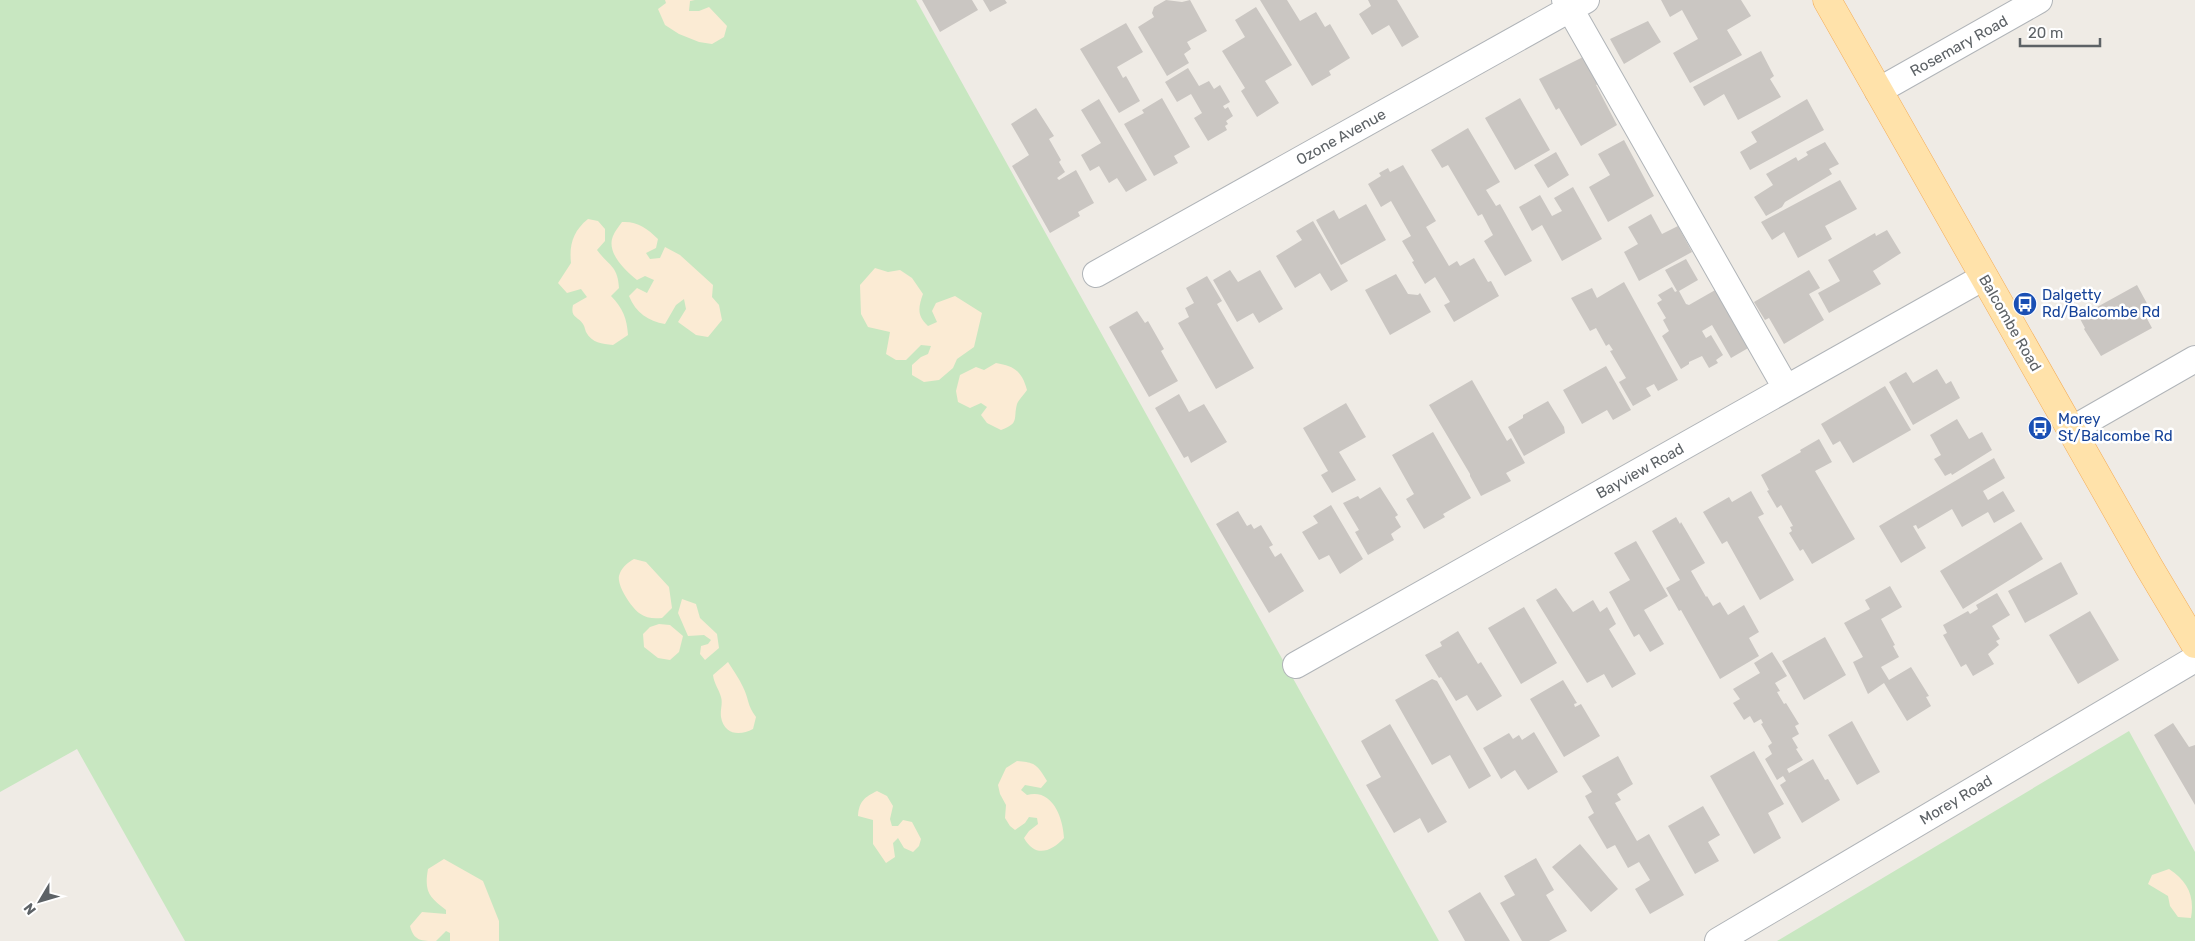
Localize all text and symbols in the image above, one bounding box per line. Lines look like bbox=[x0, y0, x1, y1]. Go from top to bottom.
street label: Rosemary Road bbox=[1907, 12, 2011, 80]
scale bar bbox=[2020, 15, 2100, 47]
text: 20 m bbox=[2028, 24, 2063, 42]
street label: Ozone Avenue bbox=[1293, 105, 1389, 169]
street label: Balcombe Road bbox=[1975, 271, 2045, 375]
place label: Dalgetty Rd/Balcombe Rd bbox=[2042, 286, 2160, 321]
bus stop icon: Dalgetty Rd/Balcombe Rd bbox=[2012, 291, 2038, 317]
place label: Morey St/Balcombe Rd bbox=[2058, 410, 2173, 445]
bus stop icon: Morey St/Balcombe Rd bbox=[2027, 415, 2053, 441]
street label: Bayview Road bbox=[1593, 440, 1687, 502]
street label: Morey Road bbox=[1917, 771, 1995, 829]
north arrow bbox=[15, 876, 65, 926]
text: N bbox=[20, 899, 40, 918]

